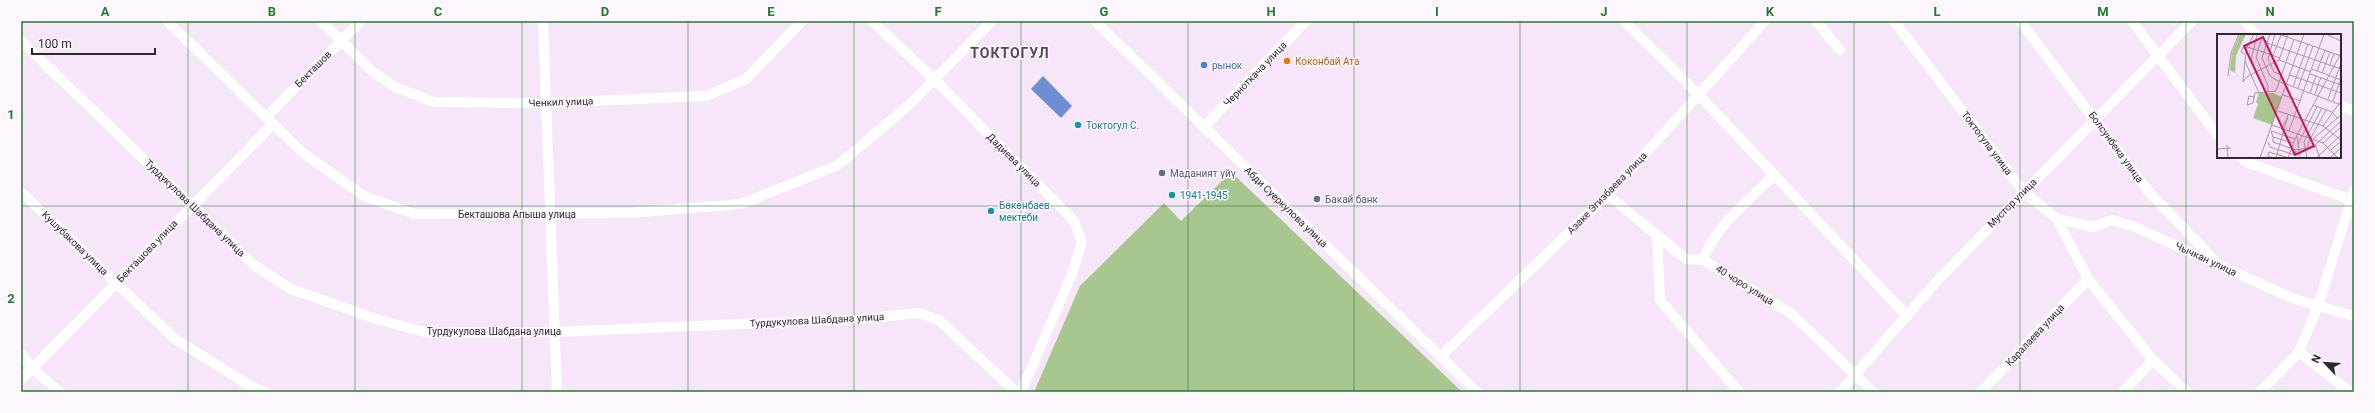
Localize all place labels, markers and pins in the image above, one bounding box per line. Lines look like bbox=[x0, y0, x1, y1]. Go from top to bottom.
marker: Коконбай Ата bbox=[1282, 56, 1292, 66]
place label: Коконбай Ата bbox=[1295, 56, 1359, 67]
marker: рынок bbox=[1199, 60, 1209, 70]
place label: рынок bbox=[1212, 60, 1243, 71]
marker: Токтогул С. bbox=[1073, 120, 1083, 130]
place label: Токтогул С. bbox=[1086, 120, 1139, 131]
marker: Маданият үйү bbox=[1157, 168, 1167, 178]
place label: Маданият үйү bbox=[1170, 168, 1236, 179]
marker: 1941-1945 bbox=[1167, 190, 1177, 200]
place label: 1941-1945 bbox=[1180, 190, 1228, 201]
marker: Бакай банк bbox=[1312, 194, 1322, 204]
place label: Бакай банк bbox=[1325, 194, 1379, 205]
place label: Бөкөнбаев мектеби bbox=[999, 200, 1050, 223]
marker: Бөкөнбаев мектеби bbox=[986, 206, 996, 216]

